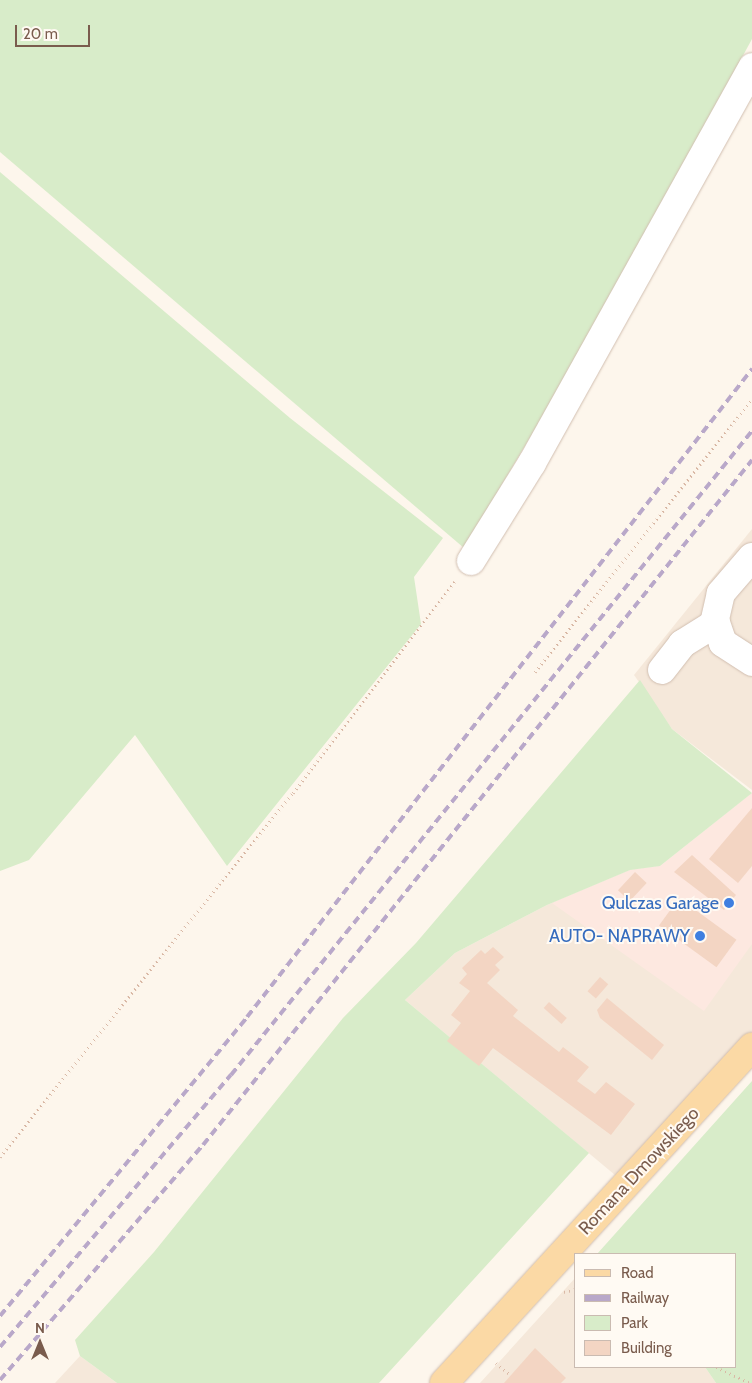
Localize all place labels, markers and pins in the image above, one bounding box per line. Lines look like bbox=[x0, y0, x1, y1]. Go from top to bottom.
place label: Qulczas Garage bbox=[602, 892, 719, 914]
marker: Qulczas Garage bbox=[723, 897, 735, 909]
place label: AUTO- NAPRAWY bbox=[549, 925, 690, 947]
marker: AUTO- NAPRAWY bbox=[694, 930, 706, 942]

